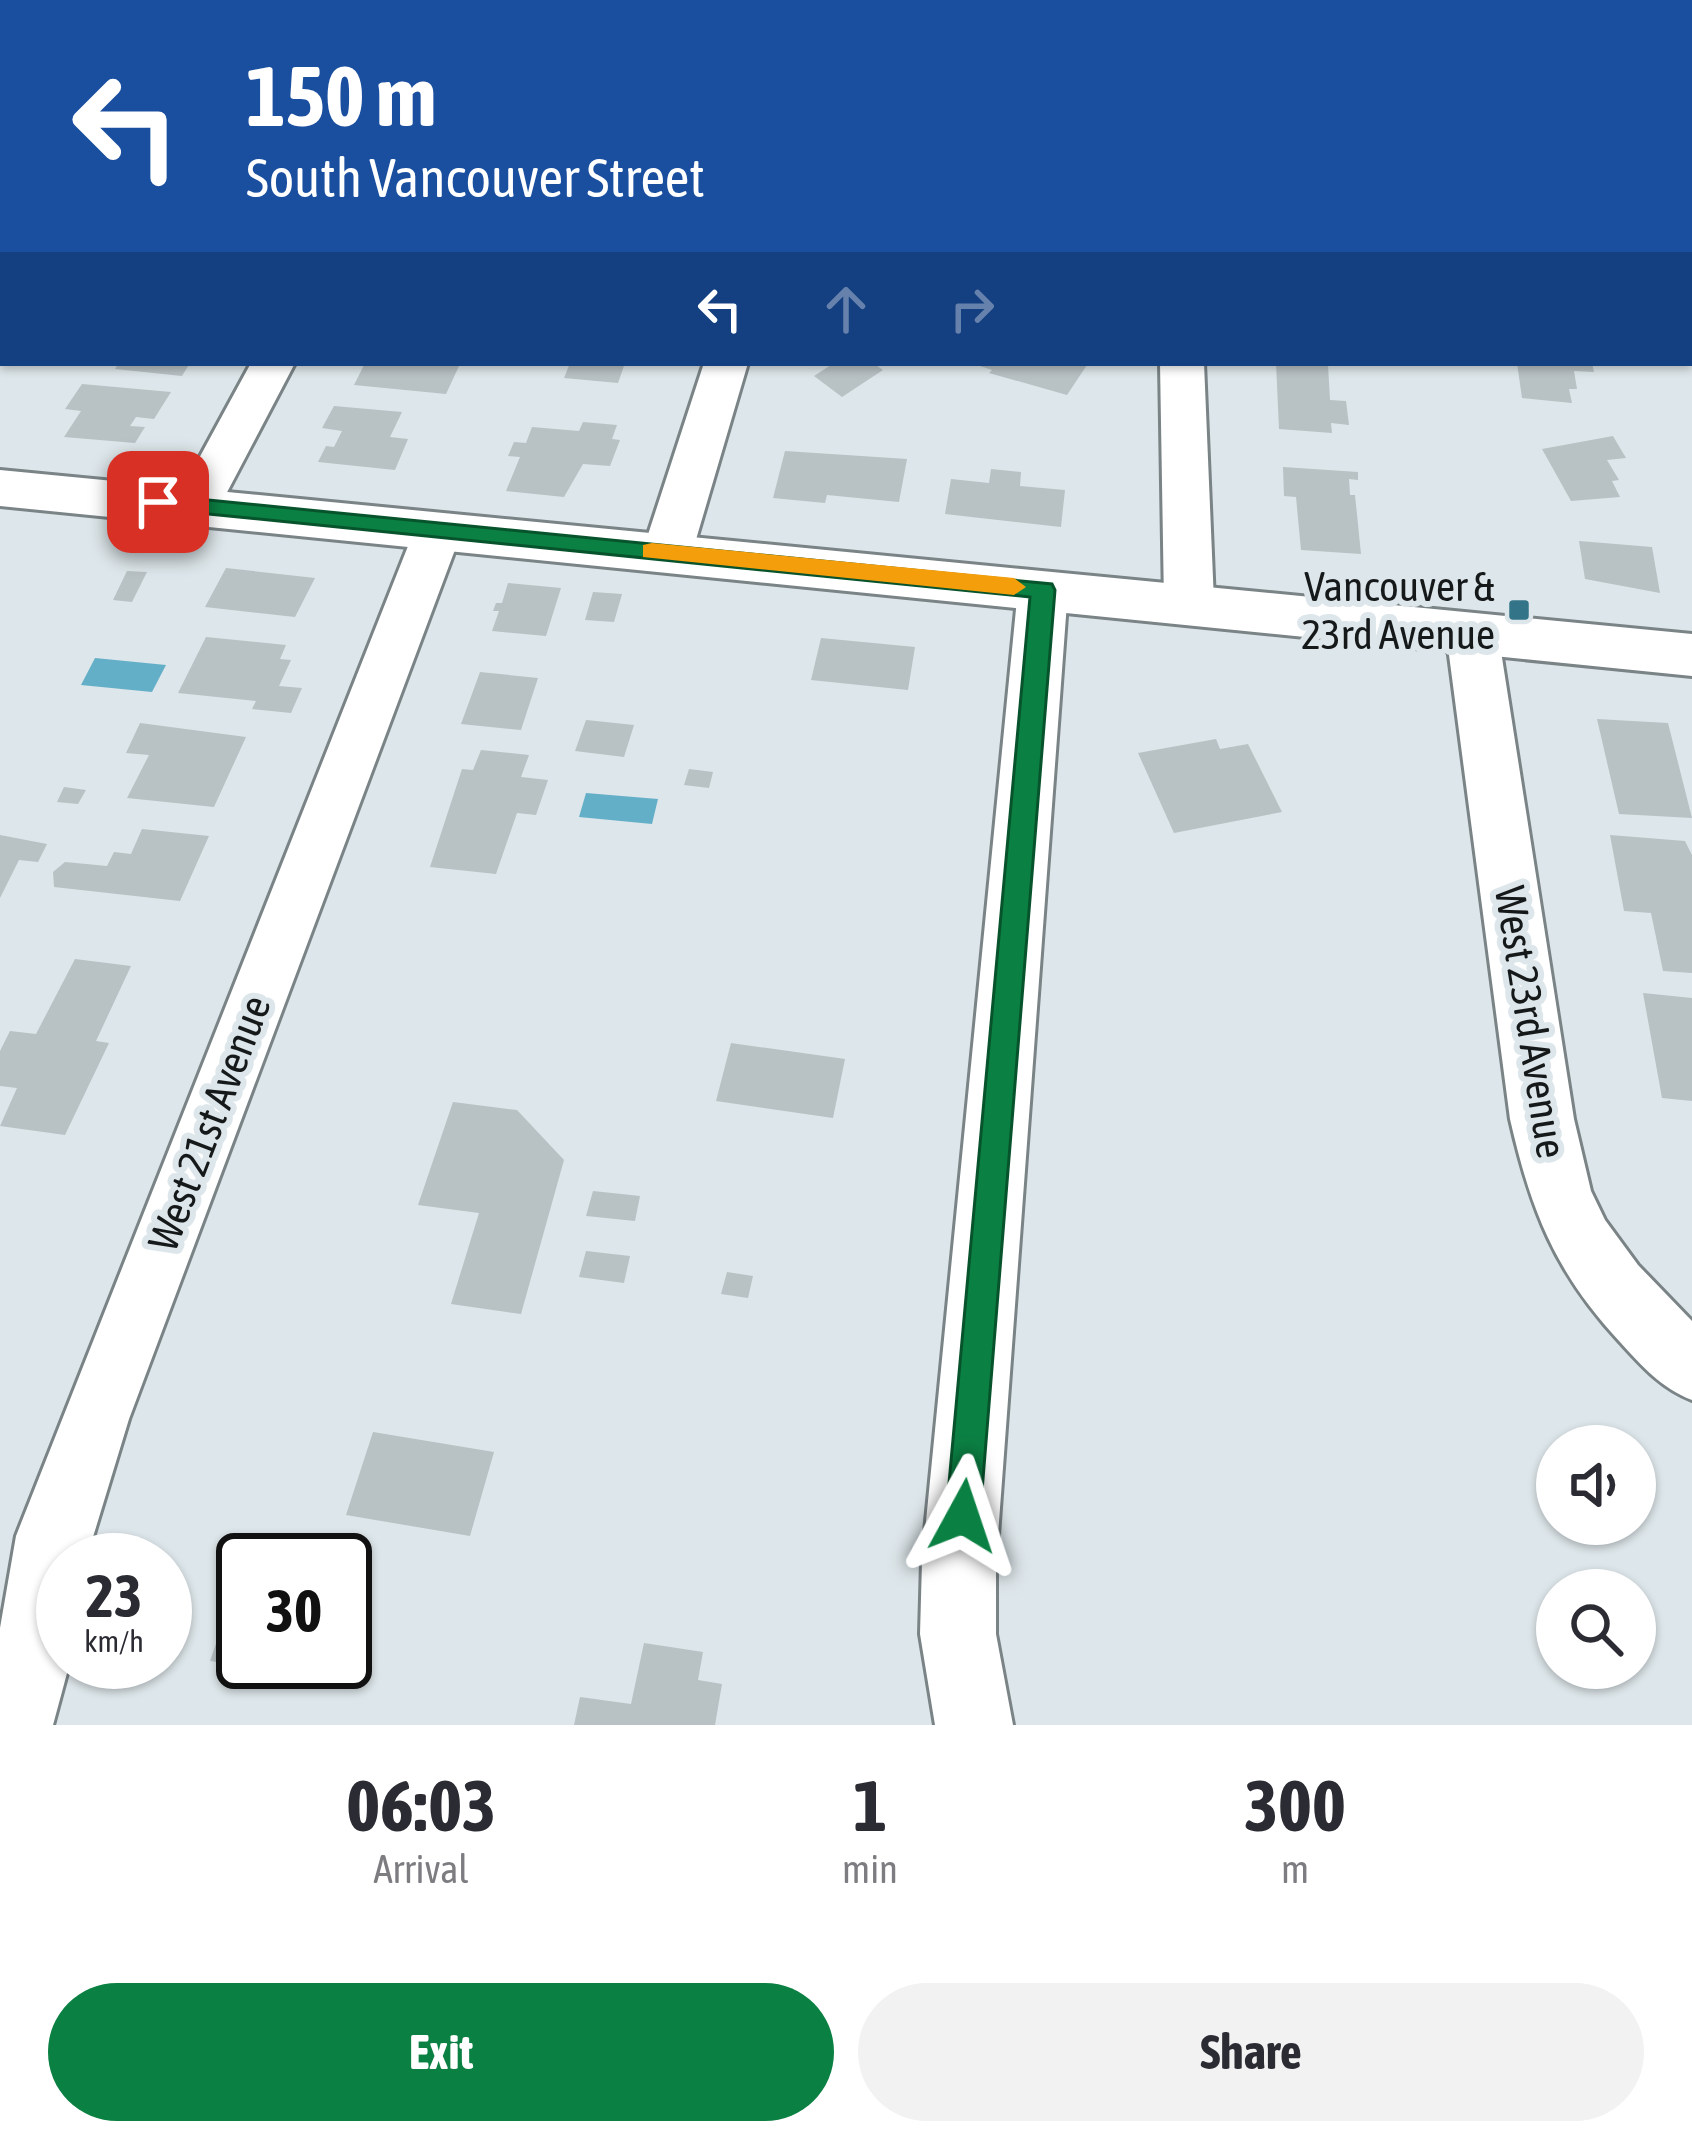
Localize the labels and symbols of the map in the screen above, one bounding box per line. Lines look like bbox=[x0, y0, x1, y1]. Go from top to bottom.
pin bbox=[107, 451, 209, 553]
place label: Vancouver & 23rd Avenue bbox=[1301, 562, 1495, 658]
marker: Vancouver & 23rd Avenue bbox=[1506, 597, 1532, 623]
street label: West 23rd Avenue bbox=[1486, 883, 1576, 1161]
street label: West 21st Avenue bbox=[138, 989, 280, 1257]
position arrow bbox=[900, 1453, 1026, 1579]
speed limit sign: 30 bbox=[216, 1533, 372, 1689]

